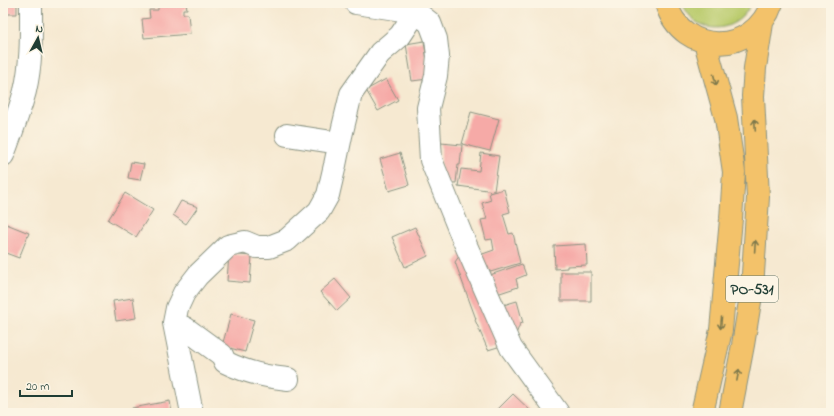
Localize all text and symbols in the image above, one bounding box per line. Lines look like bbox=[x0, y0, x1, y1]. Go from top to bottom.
north arrow bbox=[18, 18, 58, 58]
text: N bbox=[34, 21, 44, 38]
one-way arrow bbox=[712, 73, 720, 86]
one-way arrow bbox=[751, 119, 758, 132]
one-way arrow bbox=[751, 240, 758, 253]
road number: PO-531 bbox=[726, 276, 778, 302]
one-way arrow bbox=[718, 316, 725, 329]
one-way arrow bbox=[734, 369, 742, 382]
scale bar bbox=[20, 372, 72, 398]
text: 20 m bbox=[26, 378, 49, 396]

